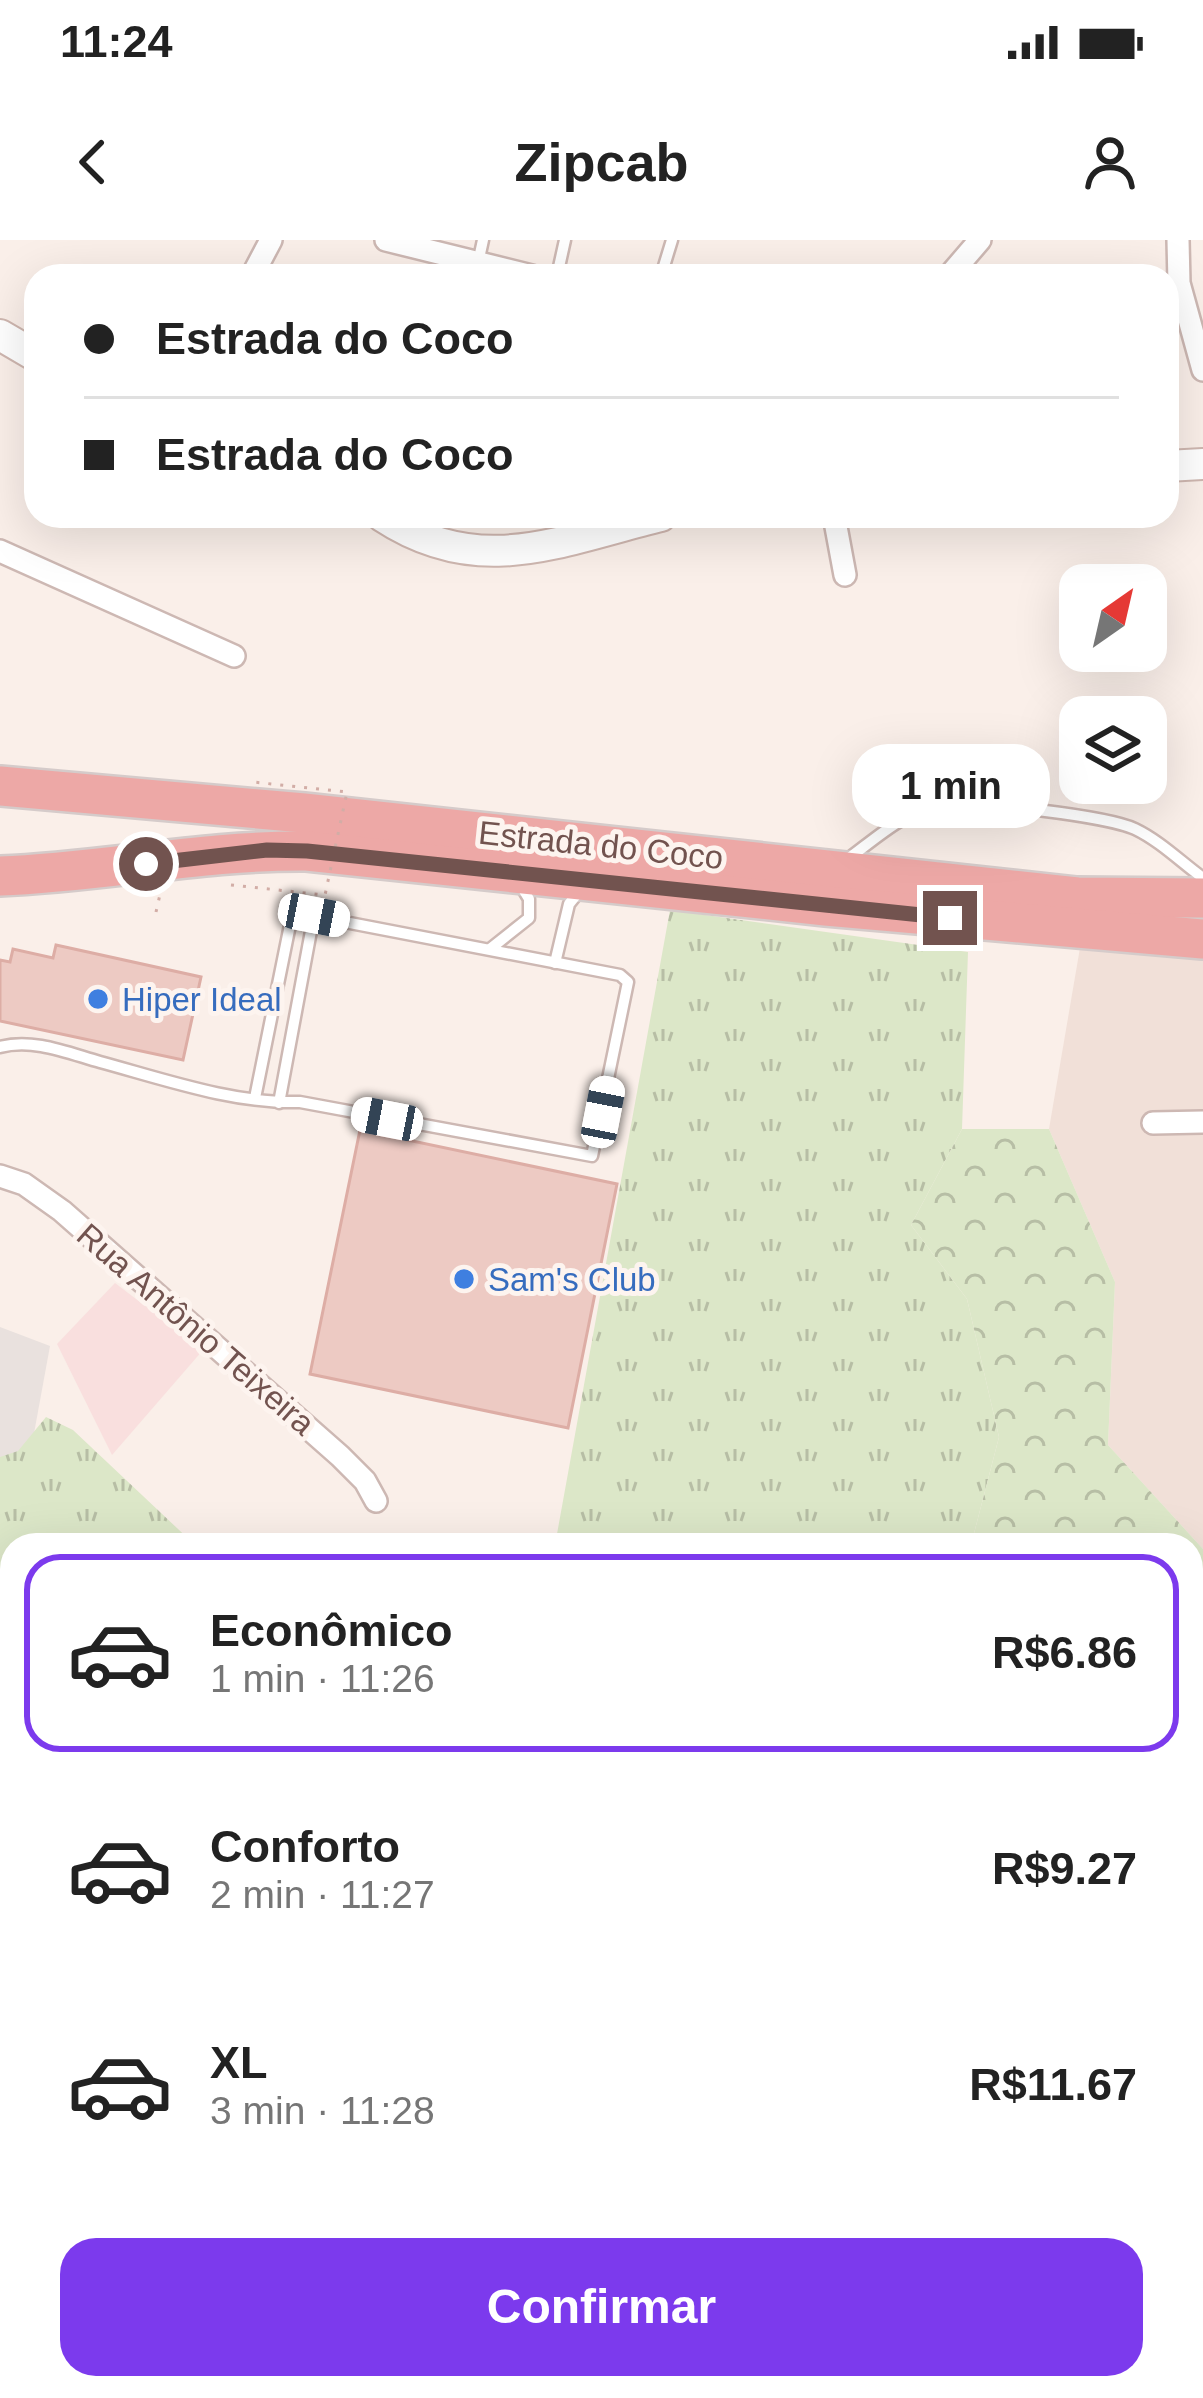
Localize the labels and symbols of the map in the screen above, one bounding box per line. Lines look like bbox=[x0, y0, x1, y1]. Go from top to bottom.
north arrow bbox=[1059, 564, 1167, 672]
callout: 1 min bbox=[851, 744, 1049, 828]
street label: Estrada do Coco bbox=[477, 814, 725, 876]
route start bbox=[119, 837, 173, 891]
car bbox=[275, 890, 353, 940]
route end bbox=[923, 891, 977, 945]
place label: Hiper Ideal bbox=[122, 981, 282, 1018]
marker: Hiper Ideal bbox=[85, 986, 111, 1012]
car bbox=[578, 1073, 628, 1151]
car bbox=[348, 1094, 426, 1144]
street label: Rua Antônio Teixeira bbox=[70, 1216, 323, 1442]
place label: Sam's Club bbox=[488, 1261, 656, 1298]
marker: Sam's Club bbox=[451, 1266, 477, 1292]

